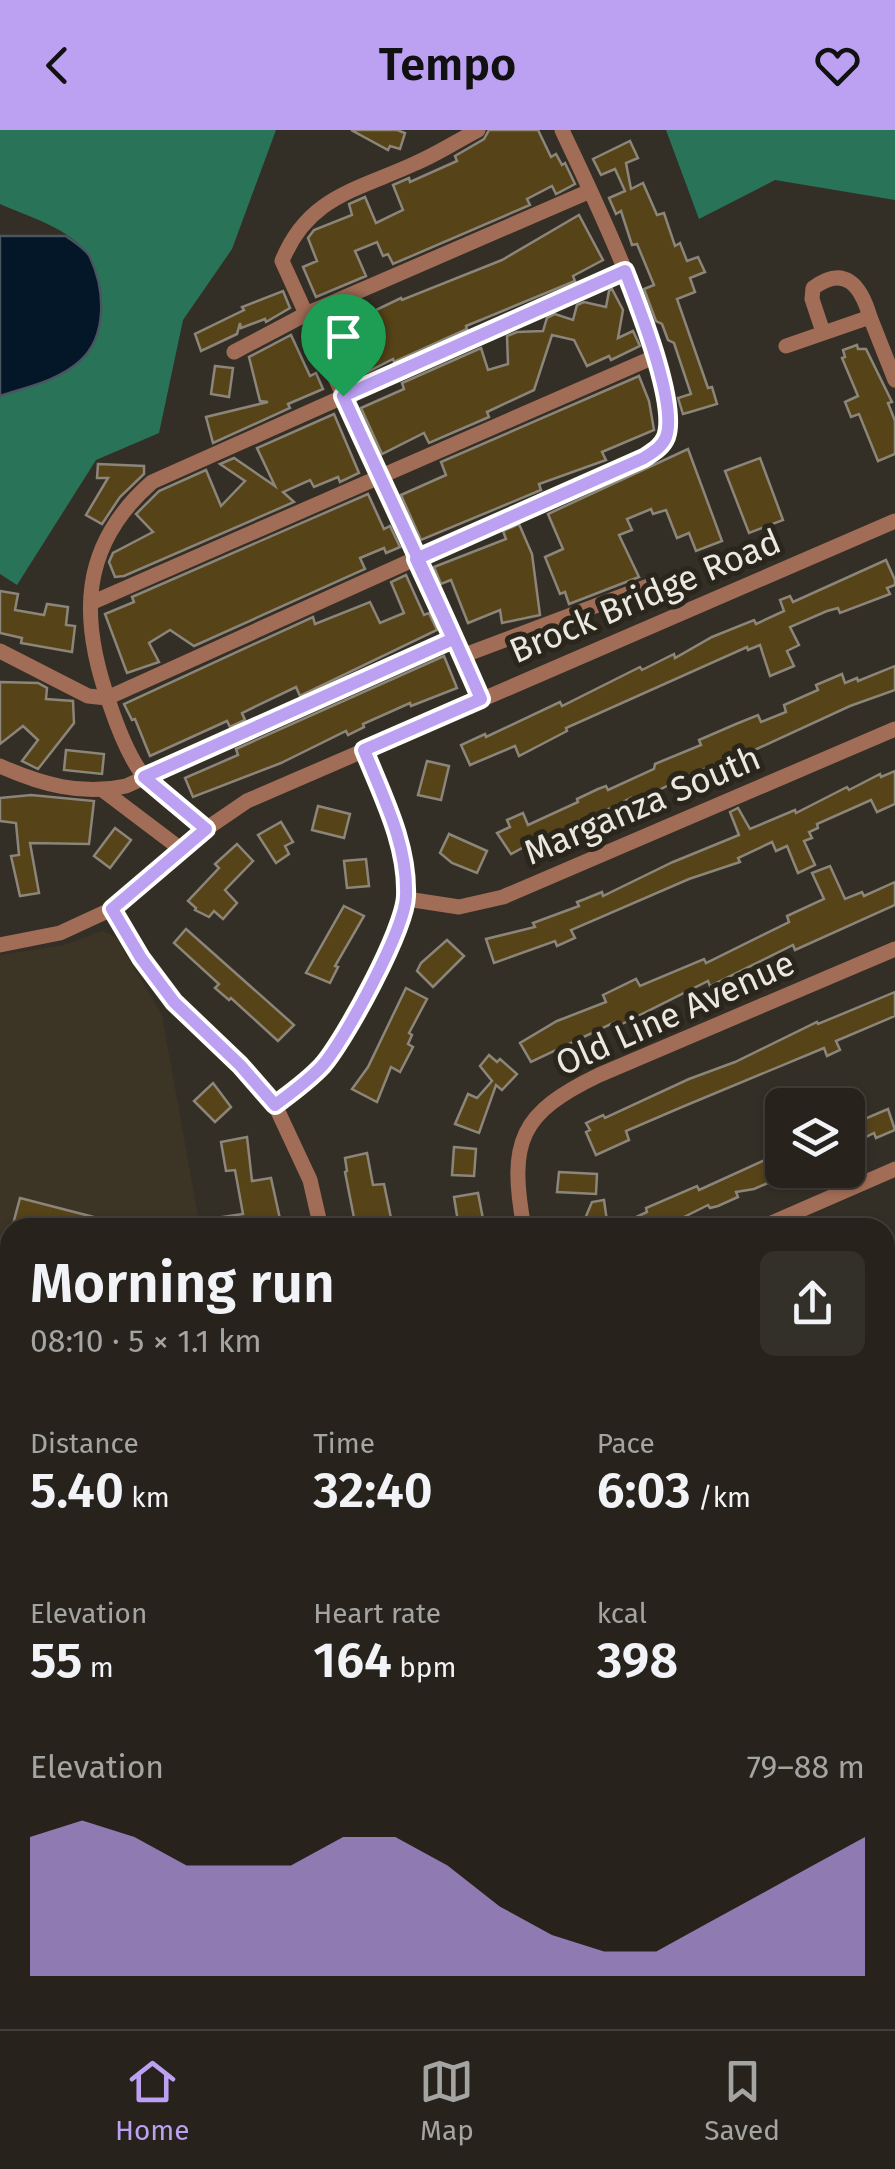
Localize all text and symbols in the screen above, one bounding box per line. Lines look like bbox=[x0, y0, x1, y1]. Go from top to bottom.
icon: back bbox=[30, 38, 85, 93]
text: Tempo bbox=[379, 38, 516, 92]
icon: heart bbox=[810, 38, 865, 93]
pin bbox=[301, 294, 386, 397]
icon: arrive bbox=[316, 309, 371, 364]
street label: Brock Bridge Road bbox=[503, 520, 787, 672]
street label: Marganza South bbox=[518, 736, 766, 874]
street label: Old Line Avenue bbox=[549, 942, 801, 1084]
map controls bbox=[765, 1088, 865, 1188]
button: layers bbox=[765, 1088, 865, 1188]
text: Morning run bbox=[30, 1251, 335, 1317]
button: share bbox=[760, 1251, 865, 1356]
text: 08:10 · 5 × 1.1 km bbox=[30, 1322, 262, 1360]
text: Distance bbox=[30, 1427, 139, 1460]
text: Time bbox=[313, 1427, 375, 1460]
text: Pace bbox=[597, 1427, 655, 1460]
text: 5.40 bbox=[30, 1460, 124, 1520]
text: 32:40 bbox=[313, 1460, 433, 1520]
text: 6:03 bbox=[597, 1460, 691, 1520]
text: km bbox=[124, 1481, 170, 1514]
text: /km bbox=[691, 1481, 751, 1514]
text: Elevation bbox=[30, 1597, 147, 1630]
text: Heart rate bbox=[313, 1597, 441, 1630]
text: kcal bbox=[597, 1597, 647, 1630]
text: 55 bbox=[30, 1630, 82, 1690]
text: 164 bbox=[313, 1630, 392, 1690]
text: 398 bbox=[597, 1630, 678, 1690]
text: m bbox=[82, 1651, 114, 1684]
text: bpm bbox=[392, 1651, 456, 1684]
text: Elevation bbox=[30, 1748, 164, 1786]
text: 79–88 m bbox=[747, 1748, 865, 1786]
tab: Home bbox=[115, 2054, 190, 2147]
tab: Map bbox=[419, 2054, 474, 2147]
tab: Saved bbox=[704, 2054, 780, 2147]

